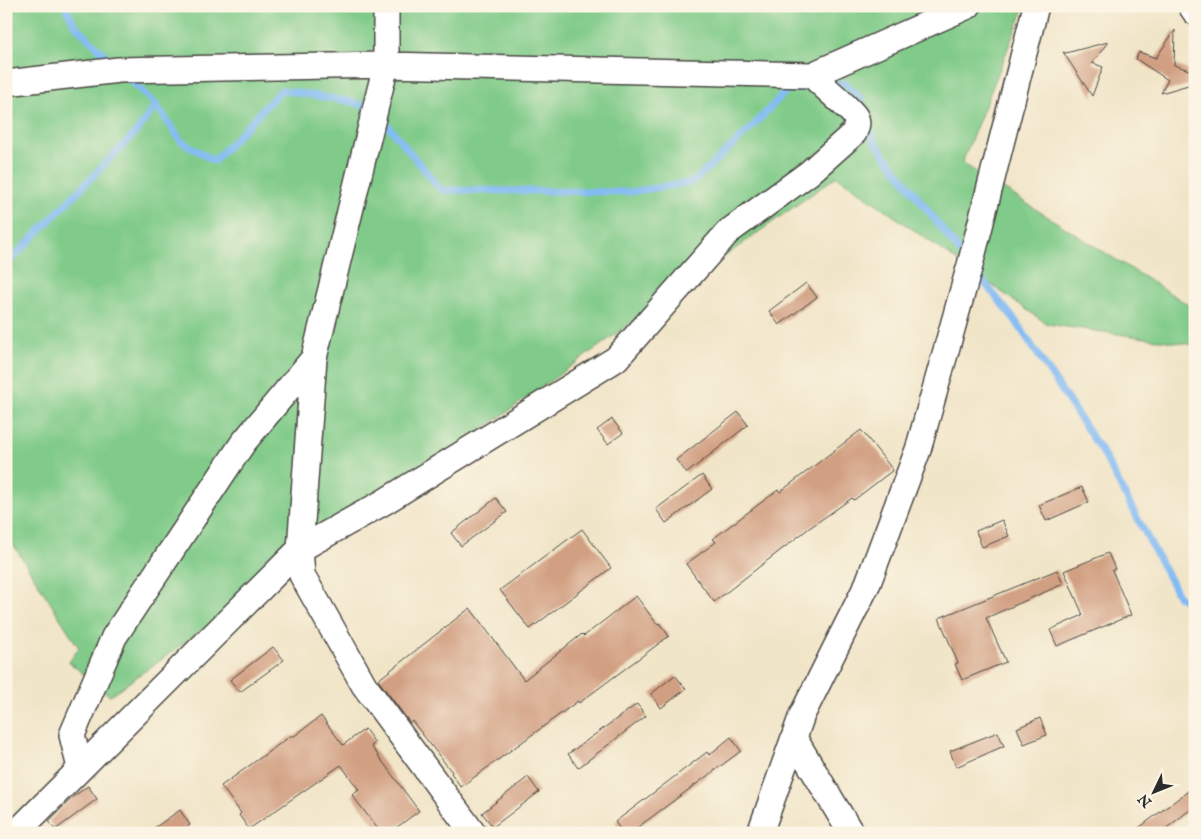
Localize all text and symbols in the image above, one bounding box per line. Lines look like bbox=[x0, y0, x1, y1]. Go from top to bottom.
north arrow bbox=[1128, 766, 1178, 816]
text: N bbox=[1135, 790, 1157, 811]

